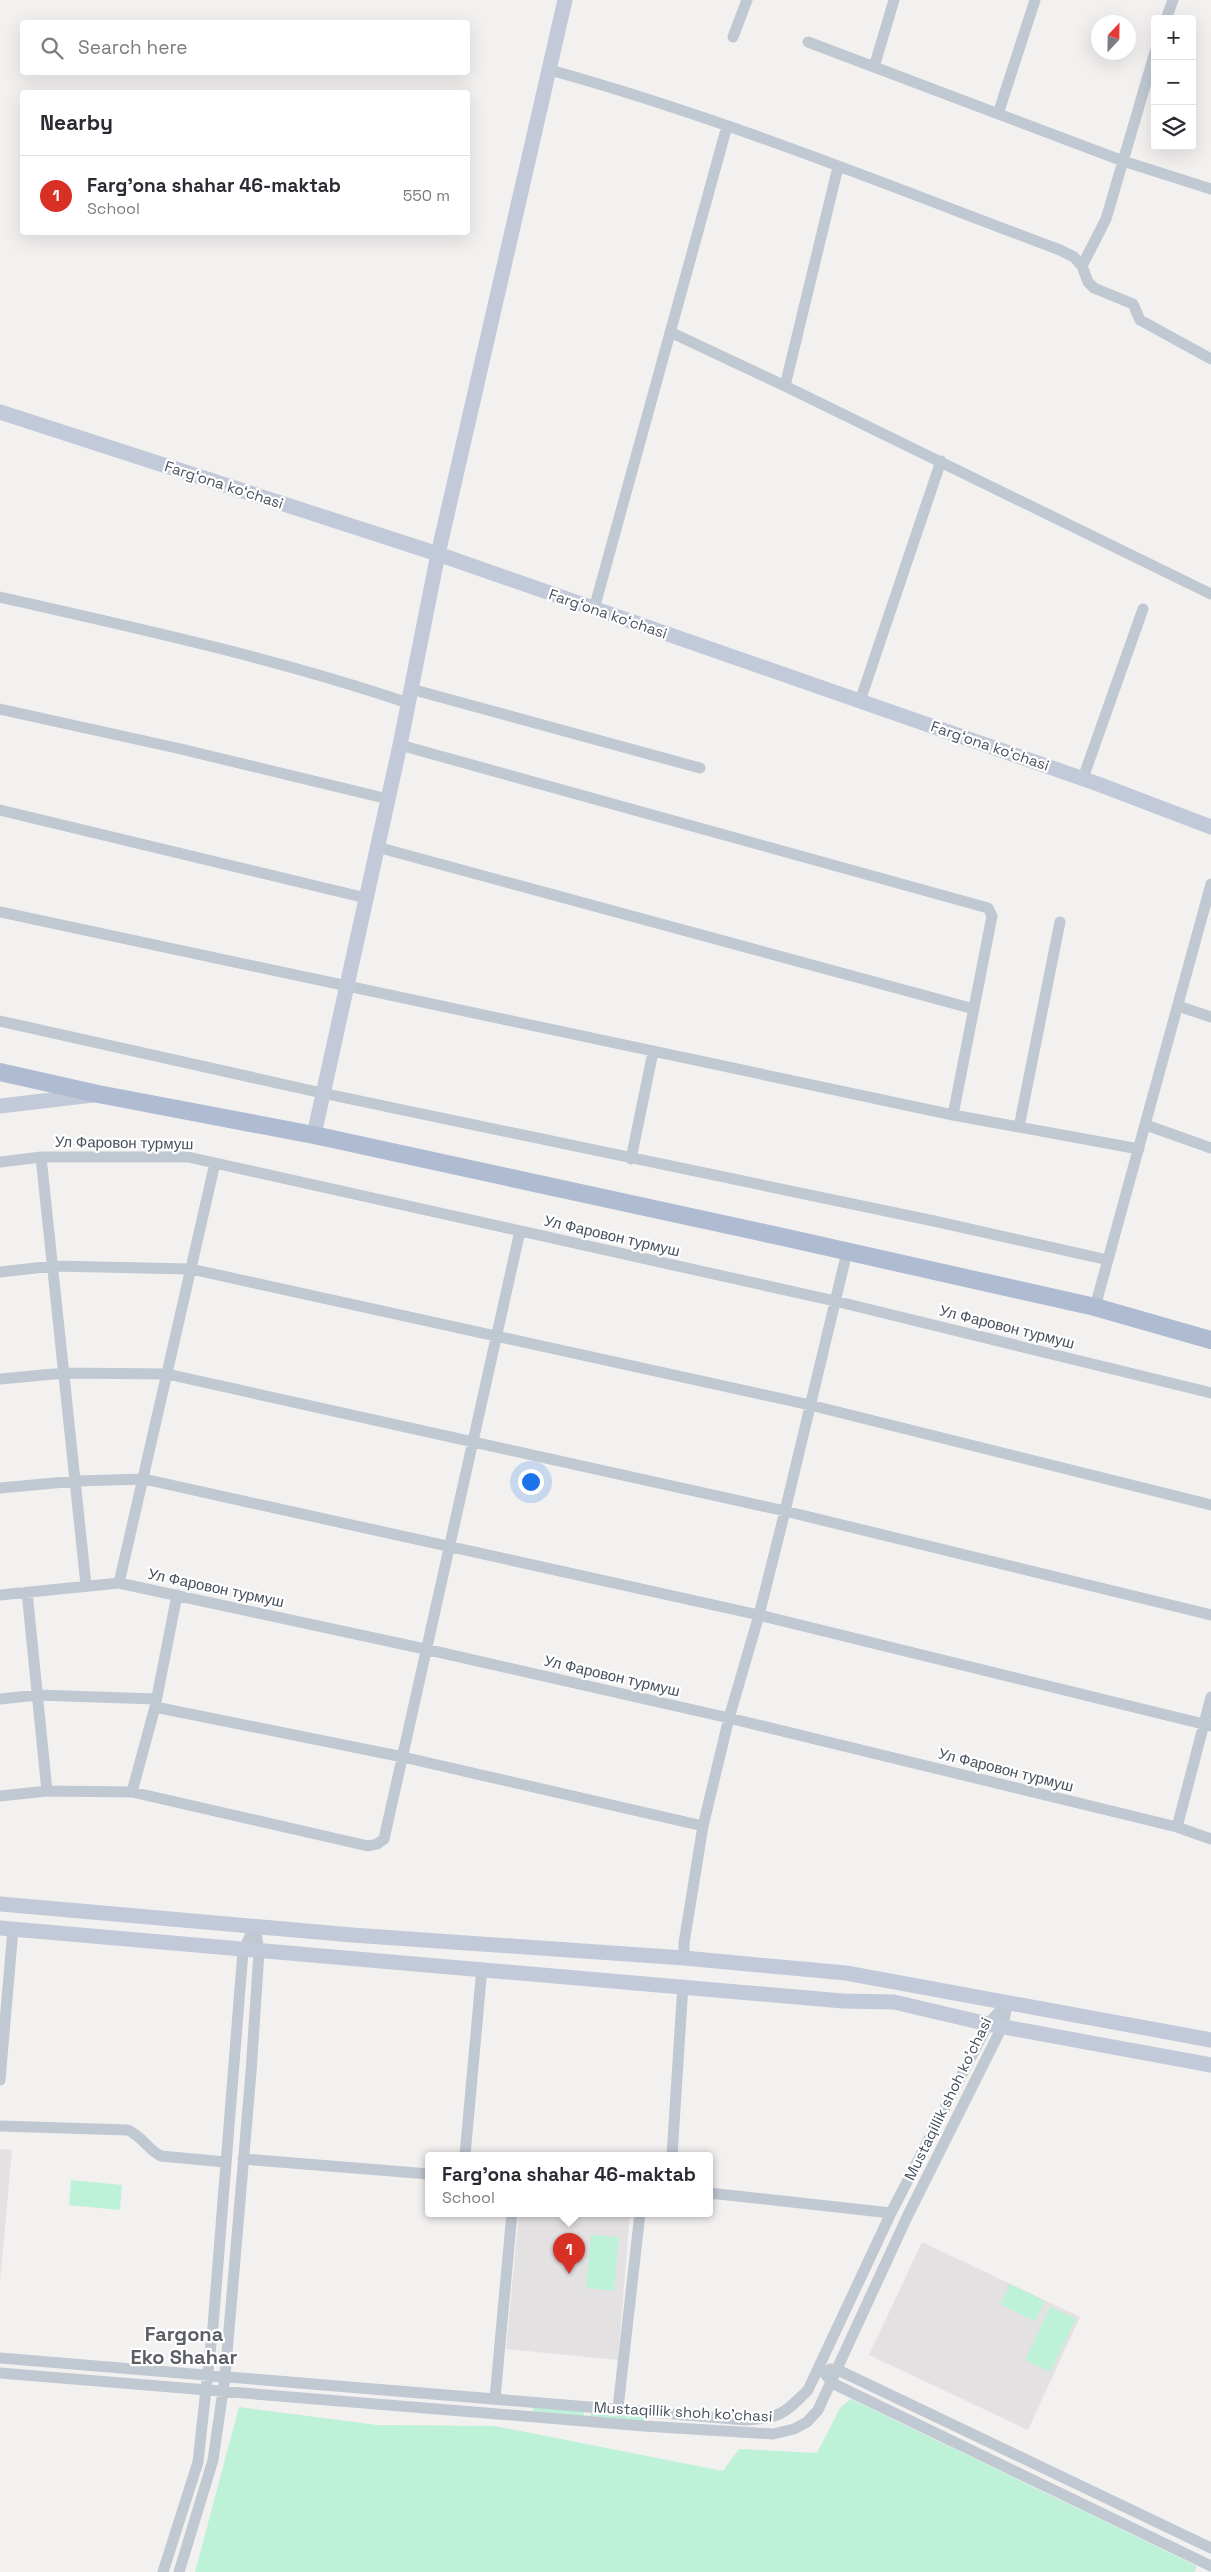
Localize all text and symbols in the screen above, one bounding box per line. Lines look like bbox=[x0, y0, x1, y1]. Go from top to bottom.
north arrow bbox=[1091, 15, 1136, 60]
map controls bbox=[1151, 15, 1196, 150]
button: + bbox=[1151, 15, 1196, 60]
search box bbox=[20, 20, 470, 75]
icon: search bbox=[38, 34, 66, 62]
text: Search here bbox=[78, 35, 188, 60]
button: − bbox=[1151, 60, 1196, 105]
button: layers bbox=[1151, 105, 1196, 150]
text: Nearby bbox=[40, 109, 113, 136]
text: Farg'ona shahar 46-maktab bbox=[87, 173, 341, 198]
text: 1 bbox=[52, 185, 60, 206]
text: 550 m bbox=[403, 185, 450, 206]
text: School bbox=[87, 198, 140, 219]
street label: Fargʻona koʻchasi bbox=[162, 456, 286, 513]
street label: Fargʻona koʻchasi bbox=[546, 584, 670, 643]
street label: Fargʻona koʻchasi bbox=[928, 716, 1052, 775]
street label: Ул Фаровон турмуш bbox=[55, 1132, 193, 1153]
street label: Ул Фаровон турмуш bbox=[542, 1211, 682, 1260]
street label: Ул Фаровон турмуш bbox=[938, 1301, 1077, 1352]
your location bbox=[518, 1469, 544, 1495]
street label: Ул Фаровон турмуш bbox=[146, 1564, 286, 1611]
street label: Ул Фаровон турмуш bbox=[542, 1651, 682, 1700]
street label: Ул Фаровон турмуш bbox=[937, 1744, 1076, 1795]
street label: Mustaqillik shoh ko'chasi bbox=[900, 2014, 995, 2183]
popup bbox=[425, 2152, 713, 2217]
text: Farg'ona shahar 46-maktab bbox=[442, 2162, 696, 2187]
text: School bbox=[442, 2187, 495, 2208]
pin: 1 bbox=[553, 2233, 585, 2274]
district label: Fargona Eko Shahar bbox=[131, 2321, 238, 2370]
street label: Mustaqillik shoh ko'chasi bbox=[593, 2397, 773, 2426]

